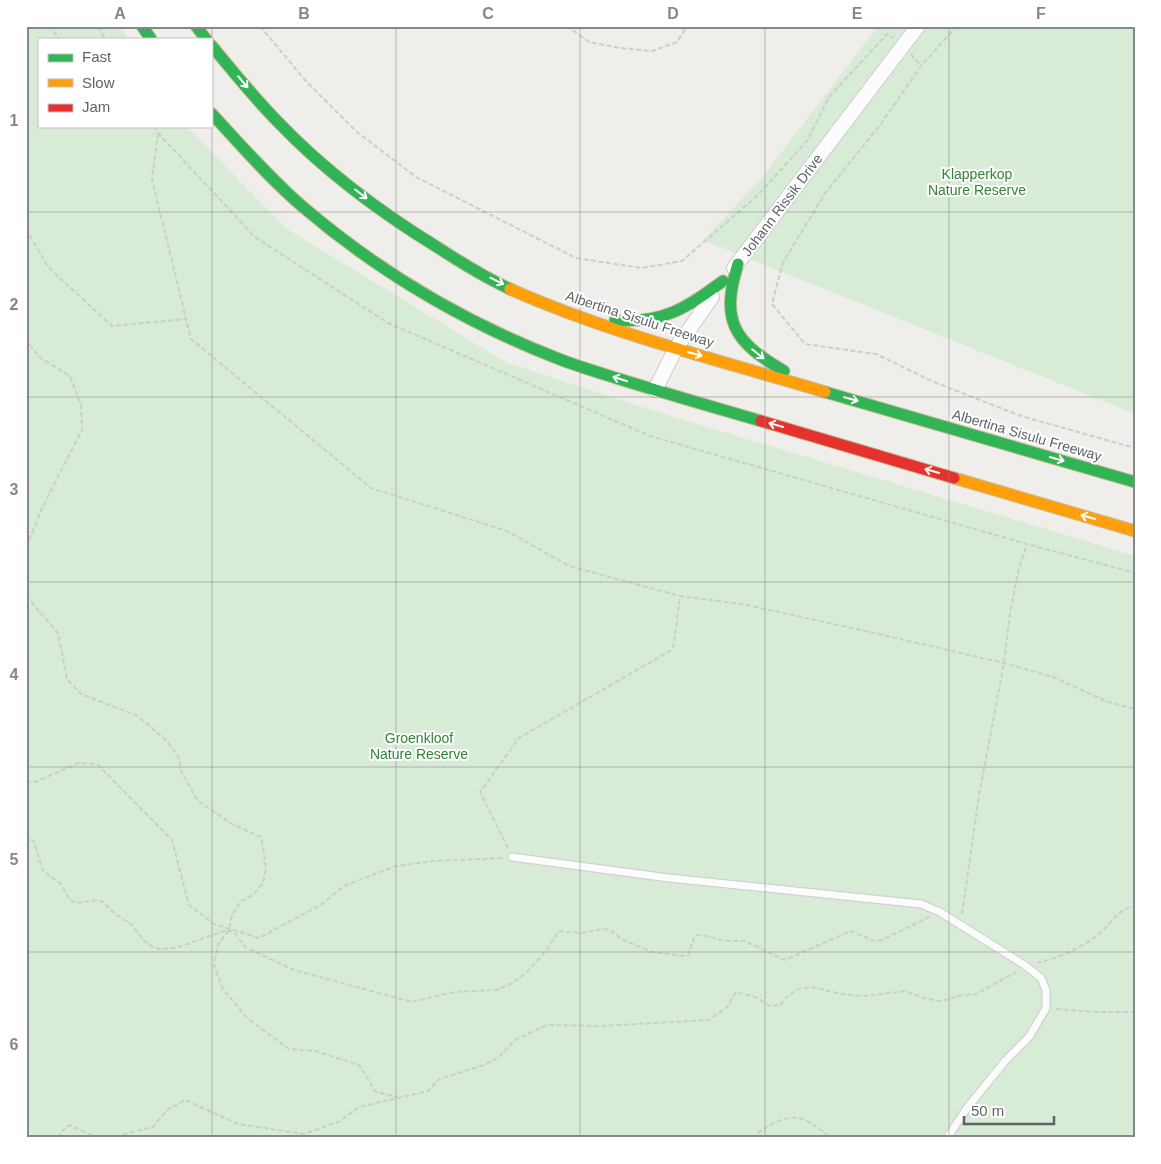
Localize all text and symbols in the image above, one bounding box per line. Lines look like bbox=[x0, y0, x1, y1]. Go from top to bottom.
text: A bbox=[114, 5, 126, 22]
text: B bbox=[298, 5, 310, 22]
text: C bbox=[482, 5, 494, 22]
text: D bbox=[667, 5, 679, 22]
text: E bbox=[852, 5, 863, 22]
text: F bbox=[1036, 5, 1046, 22]
legend bbox=[38, 38, 212, 128]
text: Fast bbox=[82, 48, 112, 65]
text: Slow bbox=[82, 74, 115, 91]
one-way arrow bbox=[237, 76, 248, 89]
text: Jam bbox=[82, 98, 110, 115]
text: 1 bbox=[10, 112, 19, 129]
street label: Johann Rissik Drive bbox=[738, 151, 826, 259]
park label: Klapperkop Nature Reserve bbox=[928, 166, 1026, 198]
one-way arrow bbox=[354, 188, 367, 199]
one-way arrow bbox=[489, 277, 504, 286]
street label: Albertina Sisulu Freeway bbox=[564, 287, 716, 351]
text: 2 bbox=[10, 296, 19, 313]
one-way arrow bbox=[751, 348, 764, 359]
one-way arrow bbox=[686, 349, 702, 359]
one-way arrow bbox=[613, 373, 629, 383]
one-way arrow bbox=[842, 395, 858, 405]
street label: Albertina Sisulu Freeway bbox=[950, 406, 1104, 464]
one-way arrow bbox=[769, 420, 785, 430]
one-way arrow bbox=[1049, 455, 1065, 465]
one-way arrow bbox=[924, 466, 940, 476]
text: 3 bbox=[10, 481, 19, 498]
one-way arrow bbox=[1080, 512, 1096, 521]
text: 4 bbox=[10, 666, 19, 683]
park label: Groenkloof Nature Reserve bbox=[370, 730, 468, 762]
text: 5 bbox=[10, 851, 19, 868]
text: 6 bbox=[10, 1036, 19, 1053]
scale bar bbox=[964, 1094, 1054, 1126]
text: 50 m bbox=[971, 1102, 1004, 1119]

